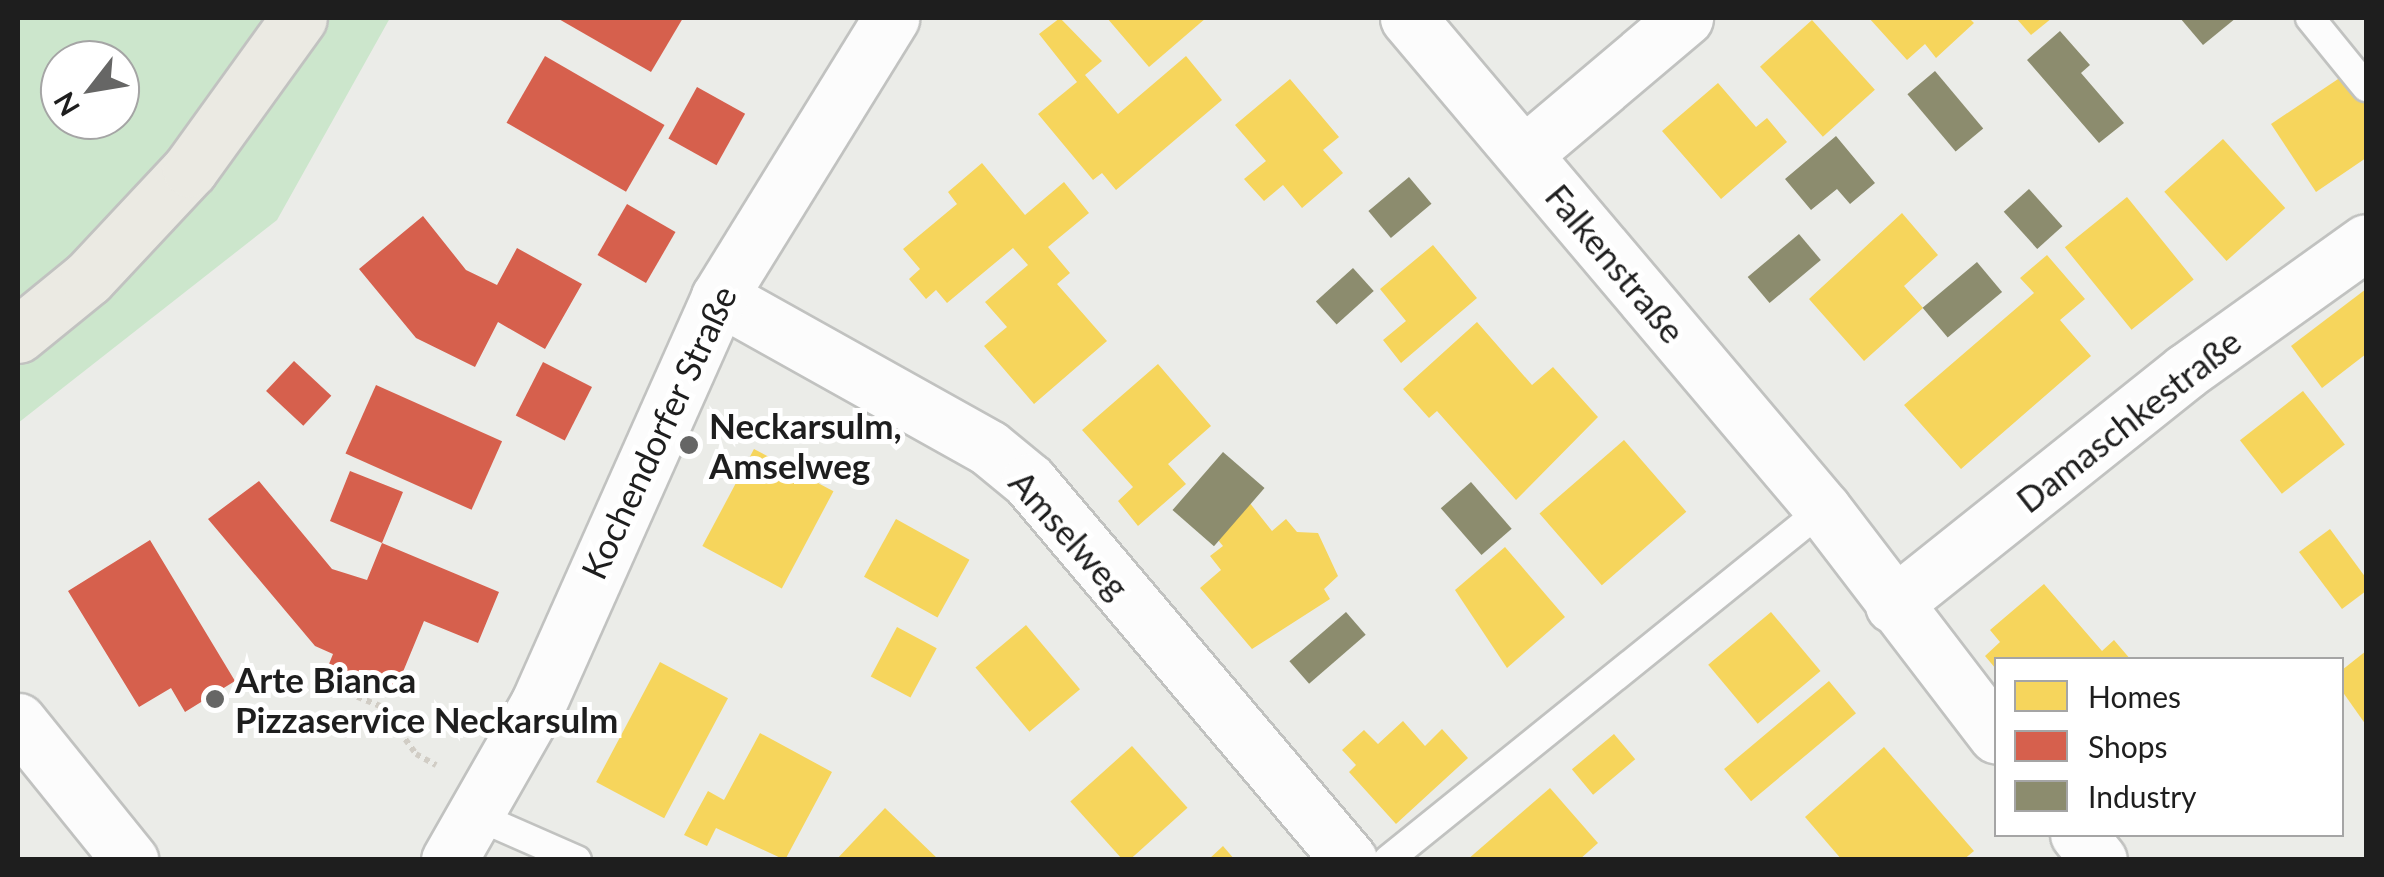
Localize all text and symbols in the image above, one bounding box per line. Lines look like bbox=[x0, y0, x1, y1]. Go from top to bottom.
north arrow bbox=[40, 40, 140, 140]
text: N bbox=[46, 86, 86, 122]
street label: Falkenstraße bbox=[1538, 175, 1694, 351]
street label: Kochendorfer Straße bbox=[571, 278, 745, 586]
street label: Damaschkestraße bbox=[2008, 319, 2248, 521]
place label: Neckarsulm, Amselweg bbox=[709, 404, 902, 486]
marker: Neckarsulm, Amselweg bbox=[678, 434, 700, 456]
street label: Amselweg bbox=[1001, 461, 1139, 607]
legend bbox=[1994, 657, 2344, 837]
place label: Arte Bianca Pizzaservice Neckarsulm bbox=[235, 658, 618, 740]
text: Homes bbox=[2088, 678, 2181, 714]
marker: Arte Bianca Pizzaservice Neckarsulm bbox=[204, 688, 226, 710]
text: Shops bbox=[2088, 728, 2168, 764]
text: Industry bbox=[2088, 778, 2197, 814]

